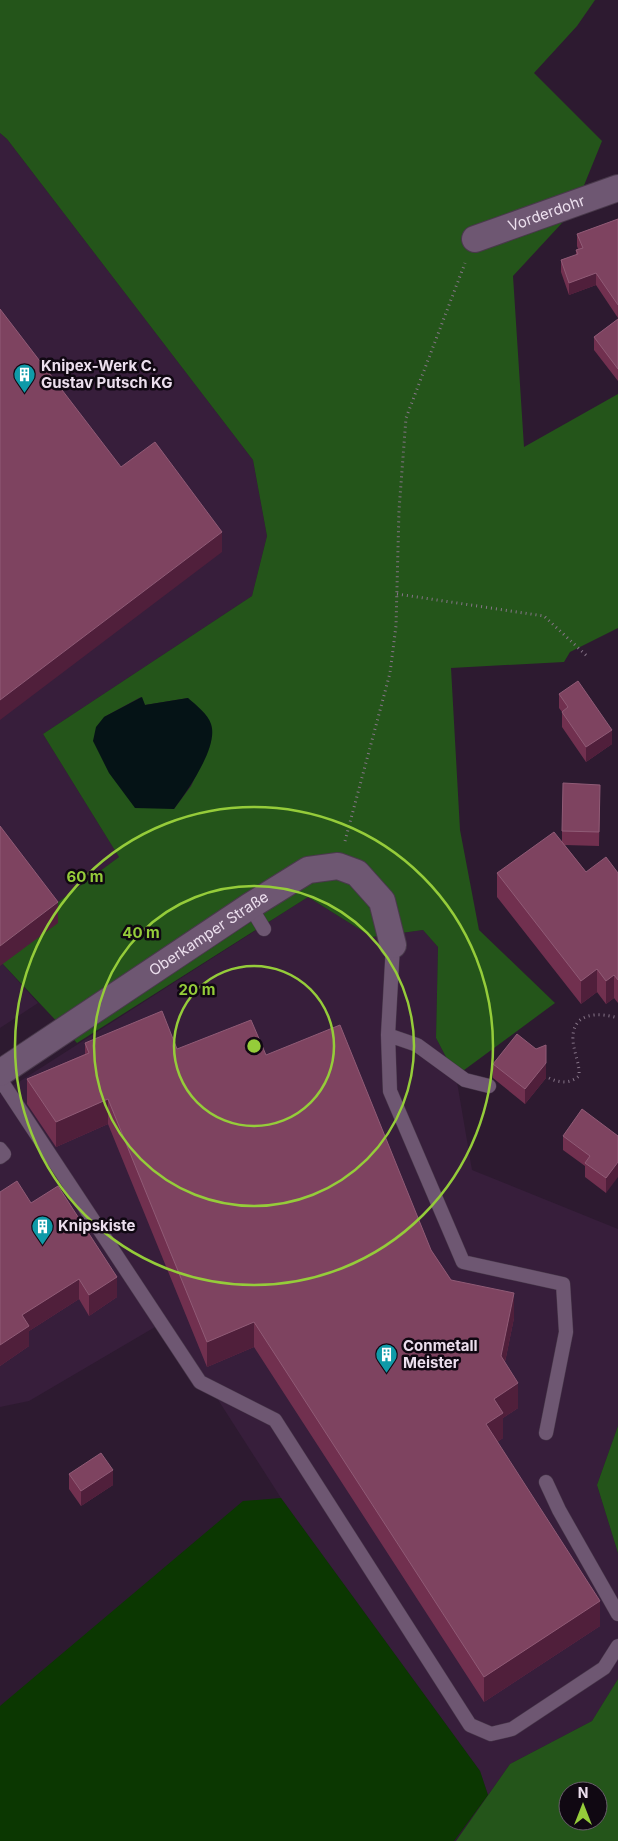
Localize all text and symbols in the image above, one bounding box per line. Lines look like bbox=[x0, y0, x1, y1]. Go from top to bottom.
street label: Vorderdohr bbox=[506, 190, 588, 235]
place label: Knipex-Werk C. Gustav Putsch KG bbox=[41, 356, 173, 392]
building icon: Knipex-Werk C. Gustav Putsch KG bbox=[13, 363, 37, 394]
text: 60 m bbox=[66, 867, 104, 886]
street label: Oberkamper Straße bbox=[145, 887, 272, 980]
text: 40 m bbox=[122, 923, 160, 942]
text: 20 m bbox=[179, 980, 215, 999]
centre of rings bbox=[245, 1037, 263, 1055]
building icon: Knipskiste bbox=[30, 1214, 54, 1245]
place label: Knipskiste bbox=[58, 1216, 136, 1235]
place label: Conmetall Meister bbox=[403, 1336, 478, 1372]
building icon: Conmetall Meister bbox=[375, 1343, 399, 1374]
north arrow bbox=[558, 1781, 608, 1831]
text: N bbox=[578, 1784, 588, 1801]

